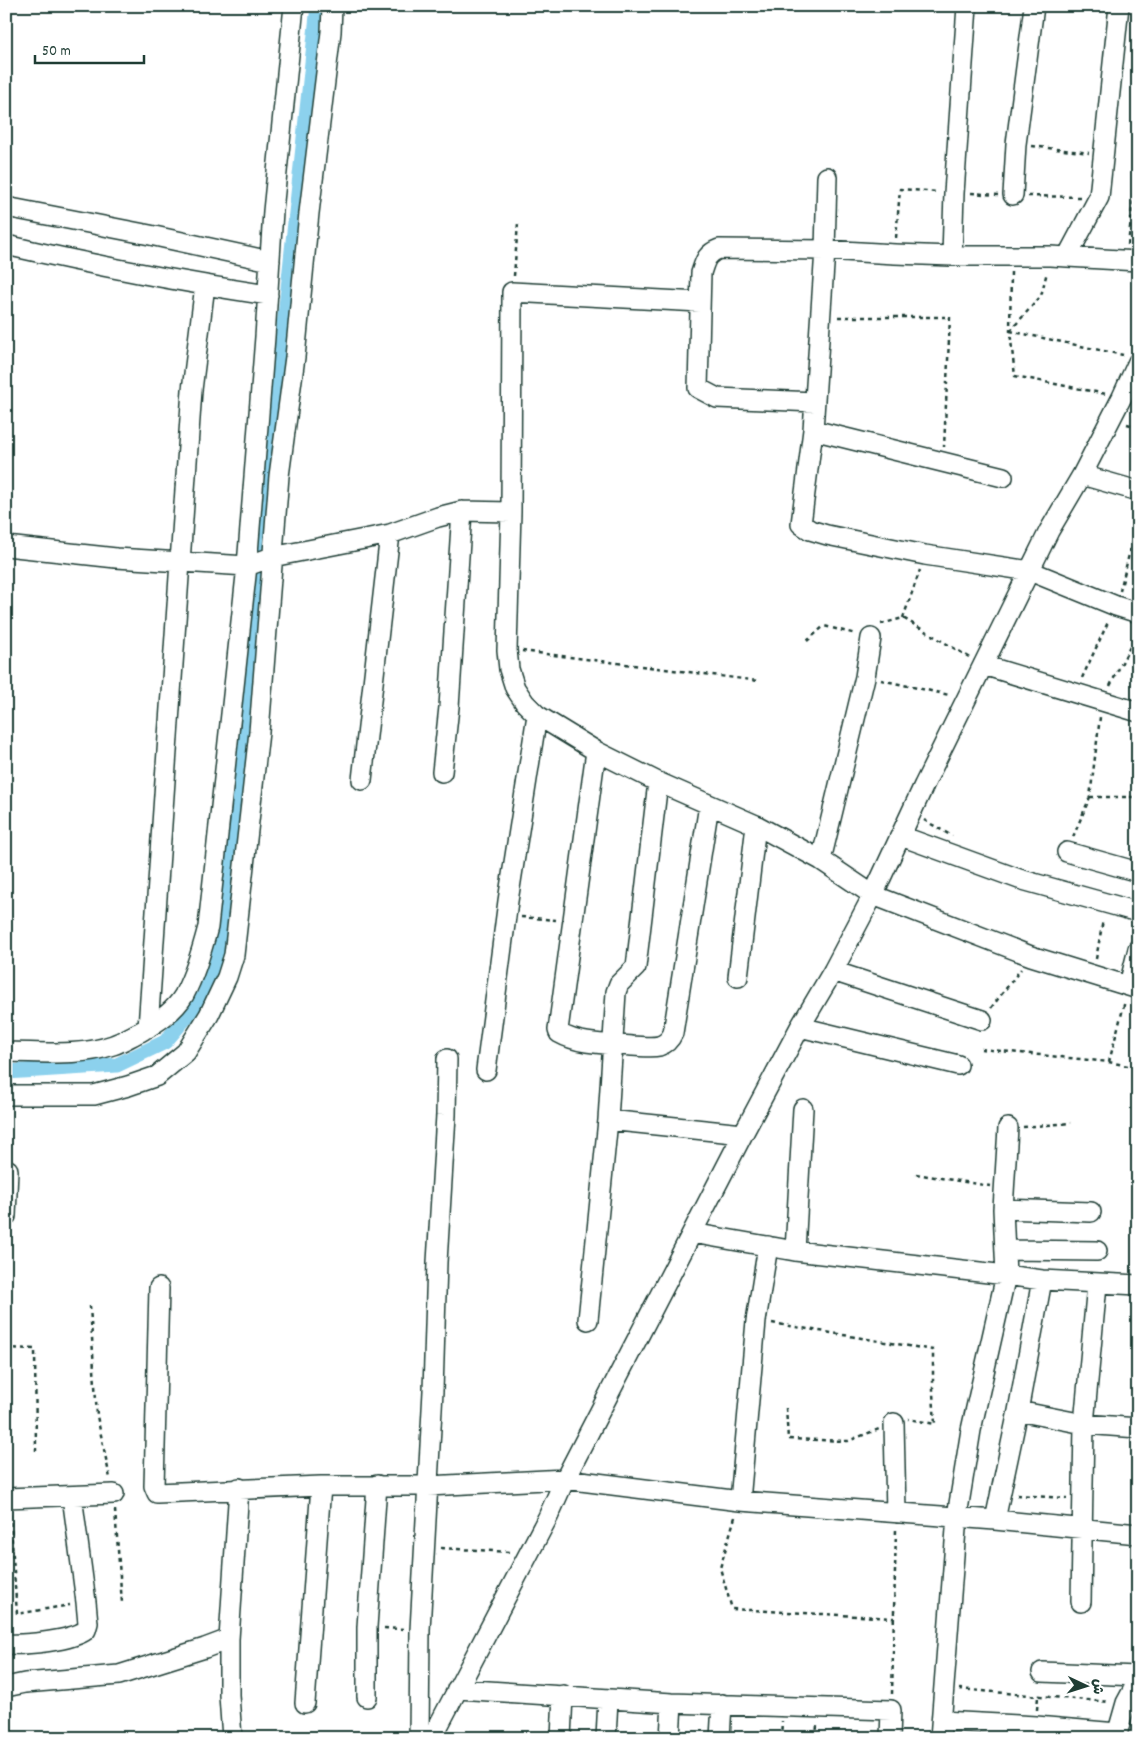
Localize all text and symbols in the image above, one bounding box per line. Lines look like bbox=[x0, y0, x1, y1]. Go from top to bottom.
scale bar bbox=[35, 32, 144, 64]
text: 50 m bbox=[42, 41, 71, 63]
north arrow bbox=[1062, 1662, 1112, 1712]
text: ش bbox=[1086, 1678, 1107, 1695]

